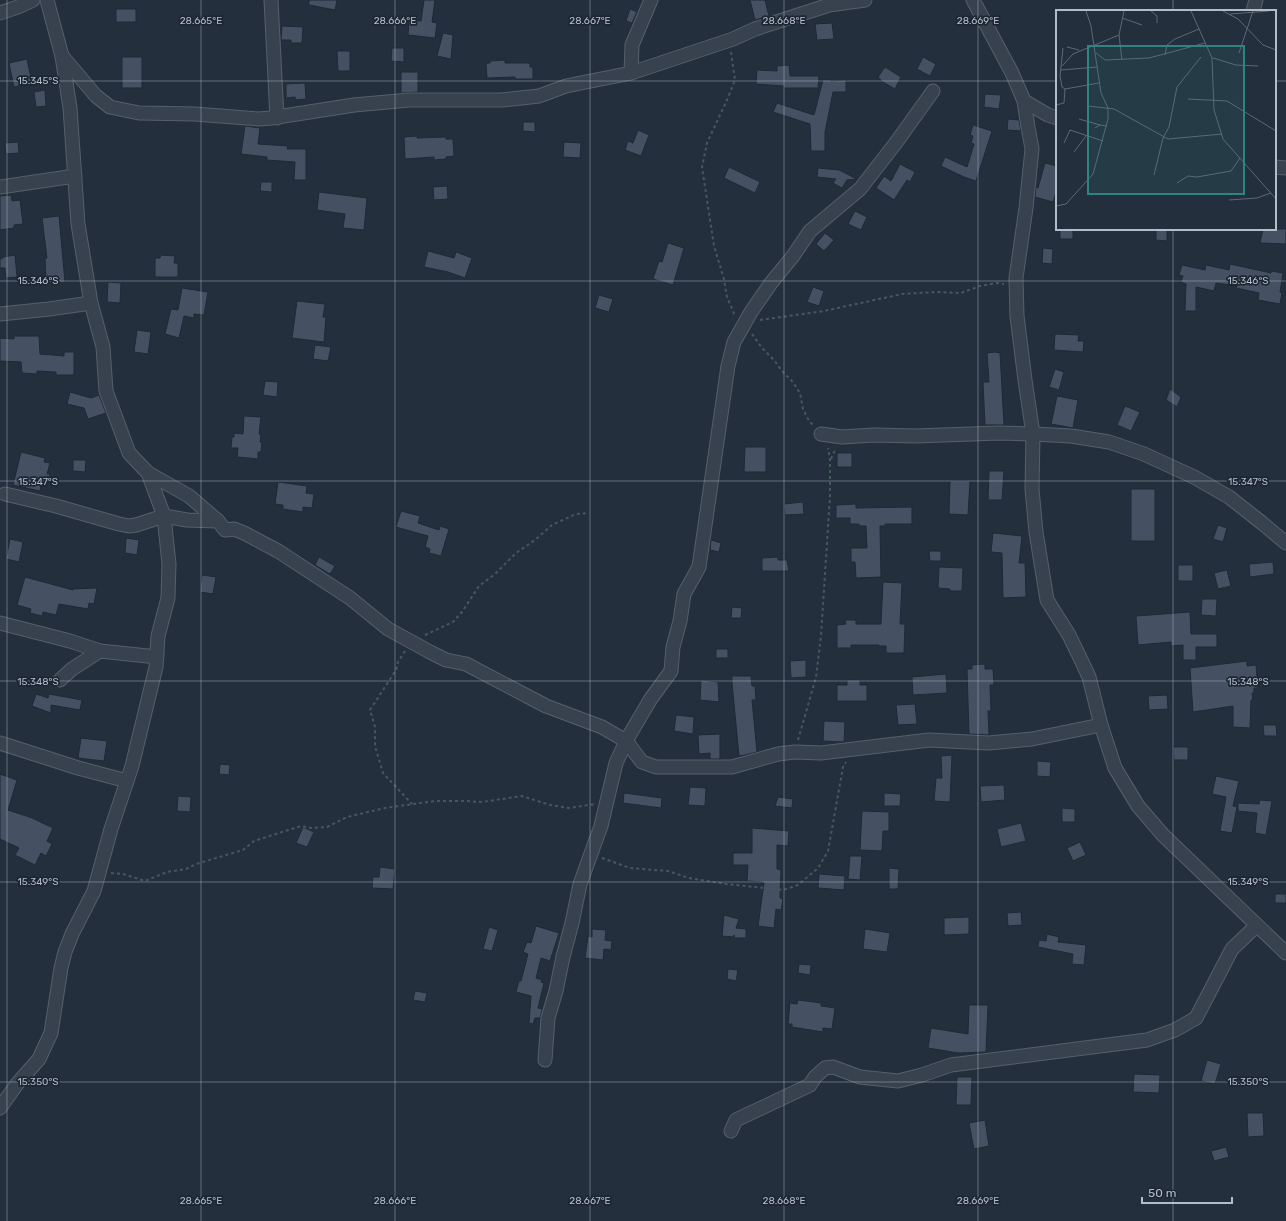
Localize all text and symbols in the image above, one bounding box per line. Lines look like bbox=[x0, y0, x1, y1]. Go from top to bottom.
inset map bbox=[1056, 10, 1276, 230]
text: 28.665°E bbox=[180, 15, 222, 27]
text: 28.666°E bbox=[374, 15, 416, 27]
text: 28.667°E bbox=[569, 15, 611, 27]
text: 28.668°E bbox=[763, 15, 805, 27]
text: 28.669°E bbox=[957, 15, 999, 27]
text: 15.345°S bbox=[18, 75, 58, 87]
text: 15.346°S bbox=[17, 275, 59, 287]
text: 15.346°S bbox=[1227, 275, 1269, 287]
text: 15.347°S bbox=[18, 476, 58, 488]
text: 15.347°S bbox=[1228, 476, 1268, 488]
text: 15.348°S bbox=[17, 676, 59, 688]
text: 15.348°S bbox=[1227, 676, 1269, 688]
text: 15.349°S bbox=[18, 876, 58, 888]
text: 15.349°S bbox=[1228, 876, 1268, 888]
text: 15.350°S bbox=[17, 1076, 59, 1088]
text: 15.350°S bbox=[1227, 1076, 1269, 1088]
scale bar bbox=[1142, 1179, 1232, 1205]
text: 50 m bbox=[1148, 1186, 1176, 1200]
text: 28.665°E bbox=[180, 1195, 222, 1207]
text: 28.666°E bbox=[374, 1195, 416, 1207]
text: 28.667°E bbox=[569, 1195, 611, 1207]
text: 28.668°E bbox=[763, 1195, 805, 1207]
text: 28.669°E bbox=[957, 1195, 999, 1207]

